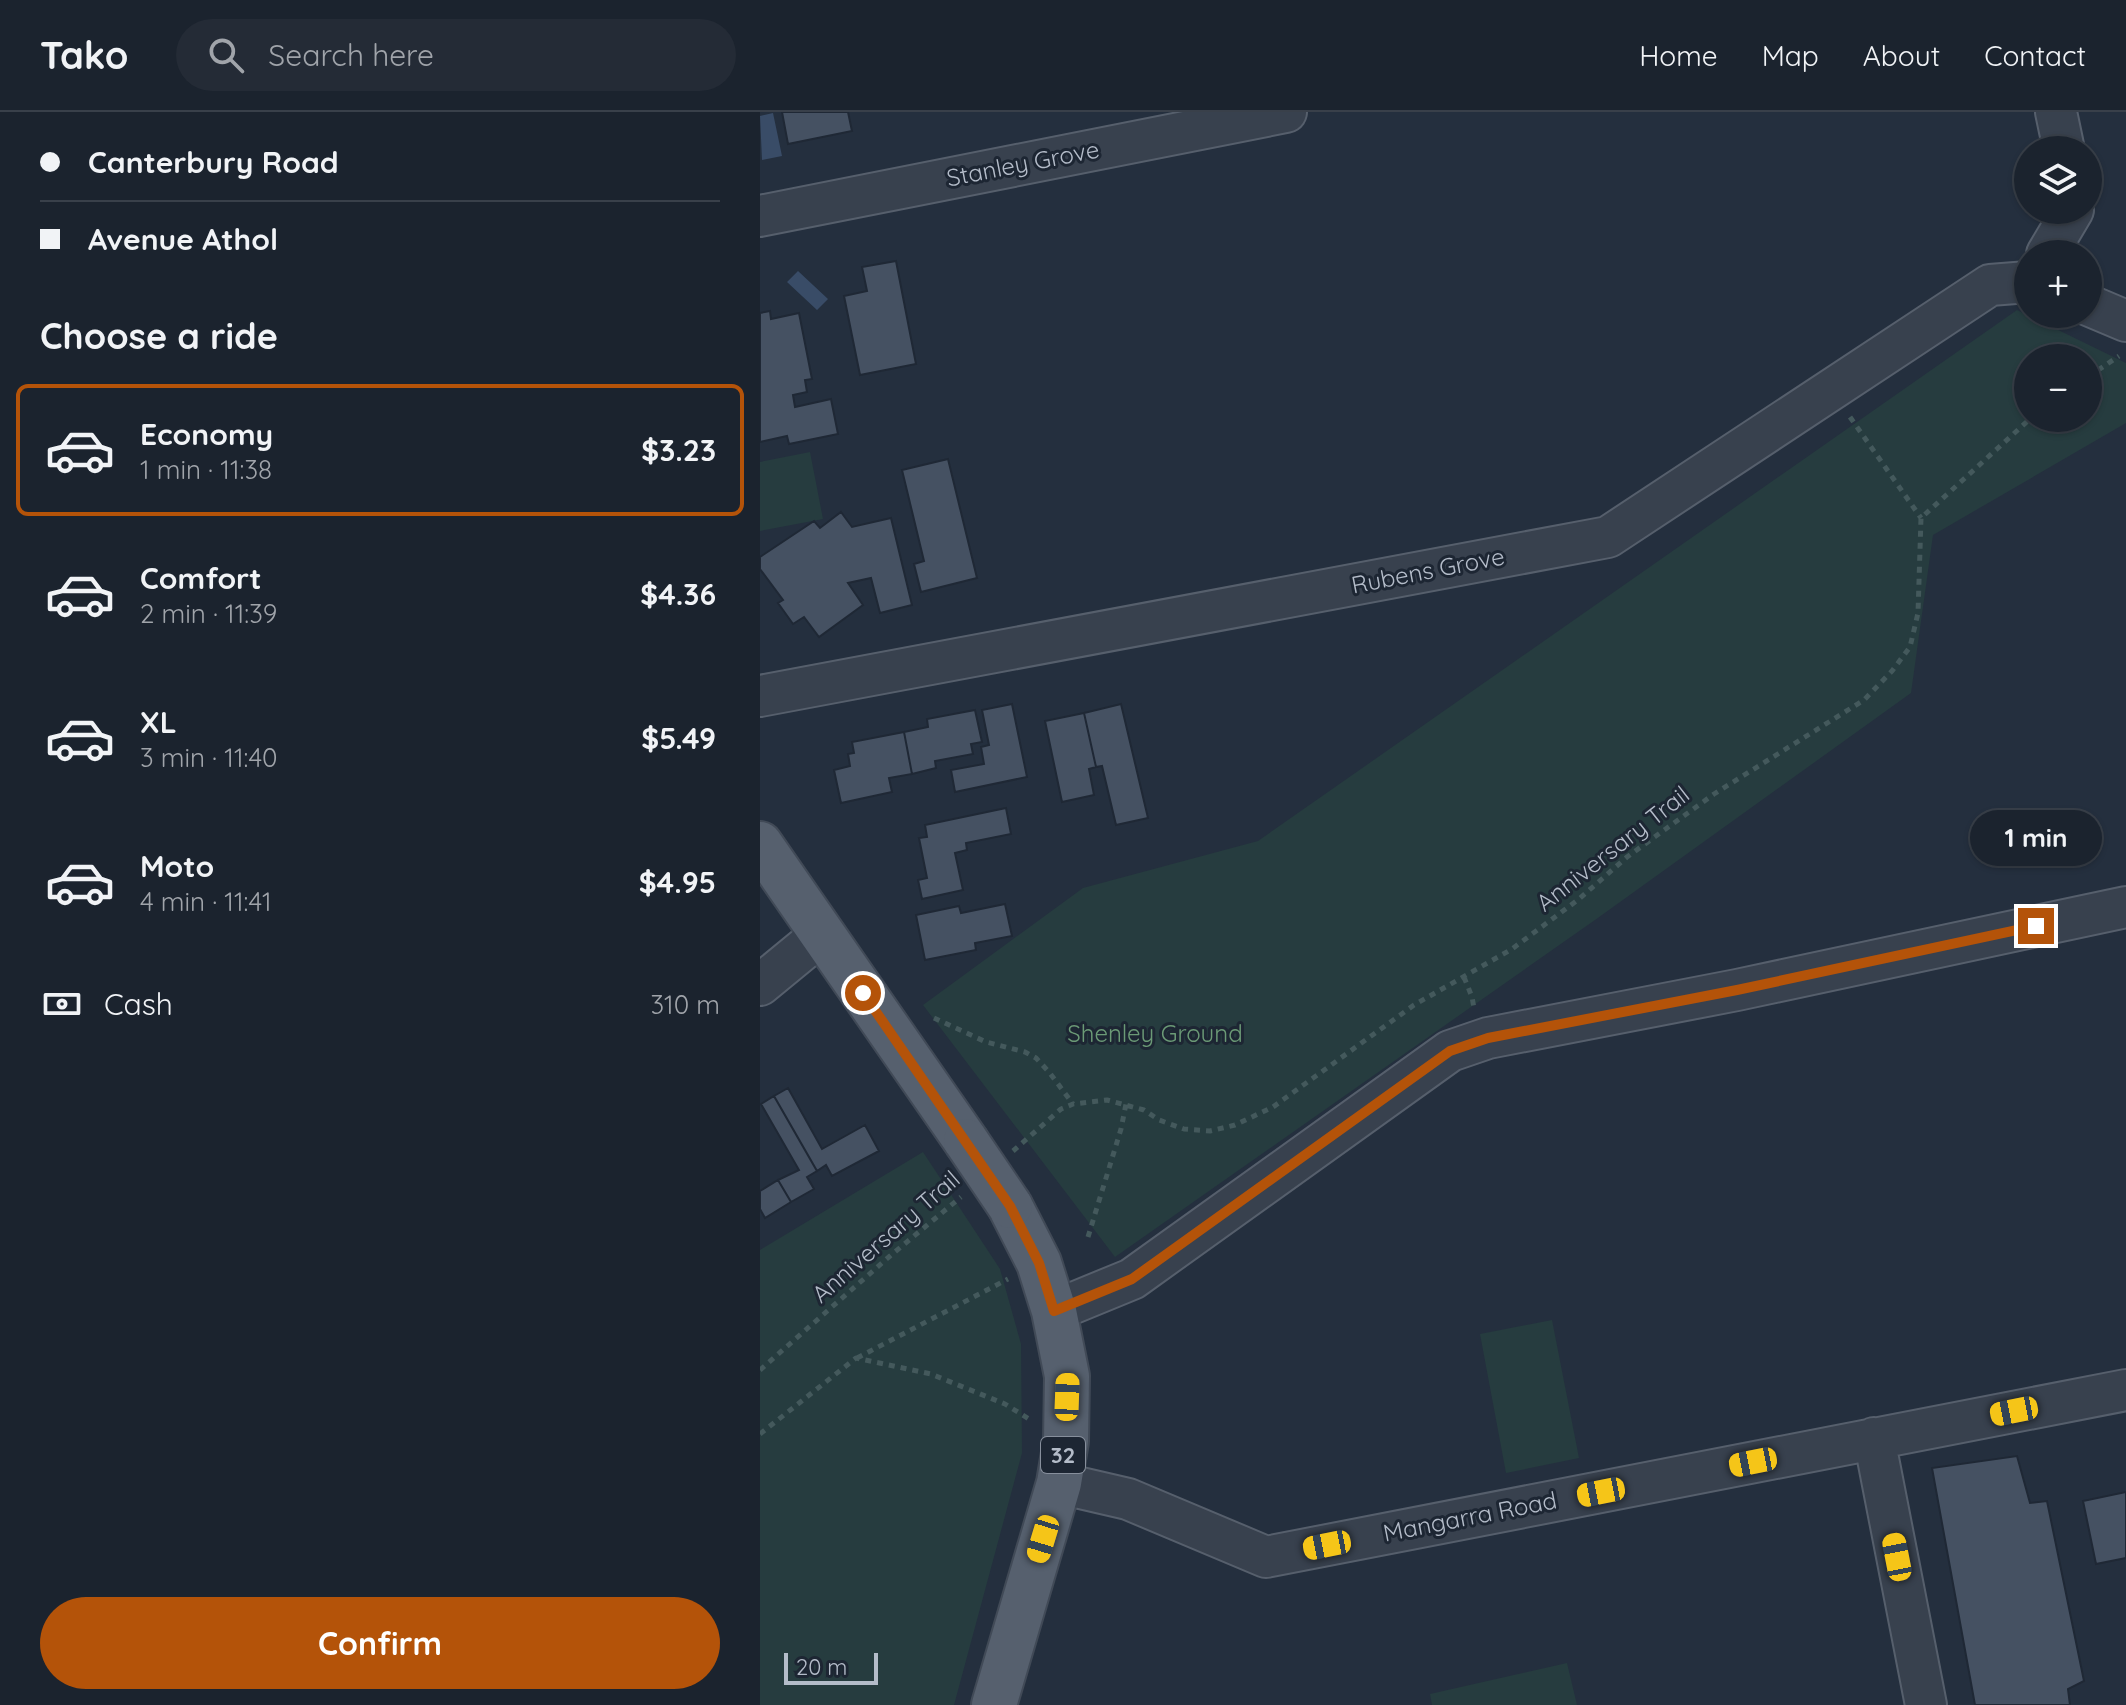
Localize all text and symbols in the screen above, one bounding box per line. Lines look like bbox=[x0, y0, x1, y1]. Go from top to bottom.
search box bbox=[176, 19, 736, 91]
text: Tako bbox=[40, 31, 128, 79]
icon: search bbox=[204, 33, 248, 77]
text: Search here bbox=[268, 36, 434, 74]
text: Home bbox=[1639, 38, 1718, 73]
text: Map bbox=[1762, 38, 1819, 73]
text: About bbox=[1863, 38, 1940, 73]
text: Contact bbox=[1984, 38, 2086, 73]
street label: Stanley Grove bbox=[944, 134, 1102, 193]
map controls bbox=[2014, 136, 2102, 432]
button: layers bbox=[2014, 136, 2102, 224]
text: Canterbury Road bbox=[88, 143, 339, 181]
text: Avenue Athol bbox=[88, 220, 278, 258]
button: + bbox=[2014, 240, 2102, 328]
text: Choose a ride bbox=[40, 313, 278, 358]
button: − bbox=[2014, 344, 2102, 432]
icon: car bbox=[44, 414, 116, 486]
text: Economy bbox=[140, 415, 273, 453]
text: $3.23 bbox=[641, 431, 716, 469]
text: 1 min · 11:38 bbox=[140, 453, 272, 486]
street label: Rubens Grove bbox=[1349, 540, 1507, 600]
icon: car bbox=[44, 558, 116, 630]
text: Comfort bbox=[140, 559, 261, 597]
text: $4.36 bbox=[640, 575, 716, 613]
text: 2 min · 11:39 bbox=[140, 597, 277, 630]
icon: car bbox=[44, 702, 116, 774]
text: XL bbox=[140, 703, 177, 741]
text: $5.49 bbox=[641, 719, 716, 757]
text: 3 min · 11:40 bbox=[140, 741, 278, 774]
street label: Anniversary Trail bbox=[1530, 779, 1695, 917]
callout: 1 min bbox=[1970, 810, 2102, 866]
text: 1 min bbox=[2005, 821, 2068, 854]
icon: car bbox=[44, 846, 116, 918]
text: Moto bbox=[140, 847, 214, 885]
text: $4.95 bbox=[639, 863, 716, 901]
text: 4 min · 11:41 bbox=[140, 885, 272, 918]
route end bbox=[2018, 908, 2054, 944]
route start bbox=[845, 975, 881, 1011]
icon: cash bbox=[40, 982, 84, 1026]
text: Cash bbox=[104, 985, 173, 1023]
text: 310 m bbox=[650, 988, 720, 1021]
park label: Shenley Ground bbox=[1067, 1018, 1243, 1048]
street label: Anniversary Trail bbox=[805, 1164, 966, 1309]
car bbox=[1054, 1373, 1080, 1421]
car bbox=[1988, 1395, 2040, 1427]
road number: 32 bbox=[1041, 1437, 1085, 1473]
car bbox=[1727, 1446, 1779, 1478]
car bbox=[1575, 1476, 1627, 1508]
street label: Mangarra Road bbox=[1380, 1484, 1559, 1548]
car bbox=[1025, 1513, 1061, 1565]
car bbox=[1301, 1529, 1353, 1561]
car bbox=[1881, 1531, 1913, 1583]
button: Confirm bbox=[40, 1597, 720, 1689]
scale bar bbox=[784, 1649, 878, 1685]
text: 20 m bbox=[796, 1653, 847, 1681]

